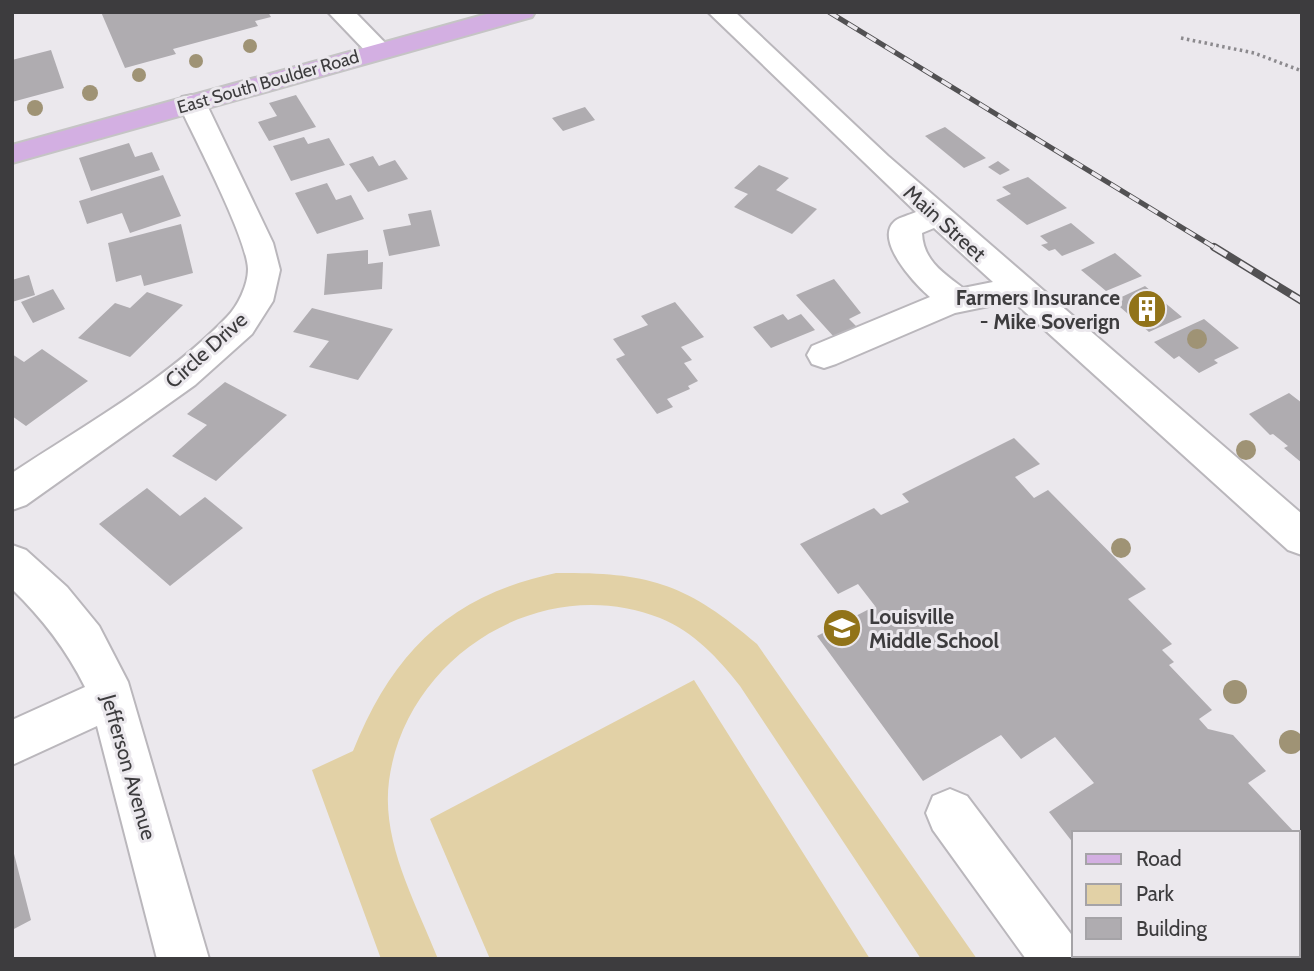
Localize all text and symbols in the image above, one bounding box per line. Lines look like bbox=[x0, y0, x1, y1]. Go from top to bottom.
street label: East South Boulder Road bbox=[175, 45, 361, 119]
street label: Main Street bbox=[899, 180, 991, 266]
place label: Farmers Insurance - Mike Soverign bbox=[956, 285, 1120, 334]
building icon: Farmers Insurance - Mike Soverign bbox=[1126, 288, 1168, 330]
street label: Circle Drive bbox=[160, 307, 252, 393]
place label: Louisville Middle School bbox=[869, 604, 1000, 653]
school or university icon: Louisville Middle School bbox=[821, 607, 863, 649]
street label: Jefferson Avenue bbox=[96, 690, 162, 843]
legend bbox=[1072, 831, 1300, 957]
text: Road bbox=[1136, 846, 1182, 871]
text: Park bbox=[1136, 881, 1174, 906]
text: Building bbox=[1136, 916, 1208, 941]

